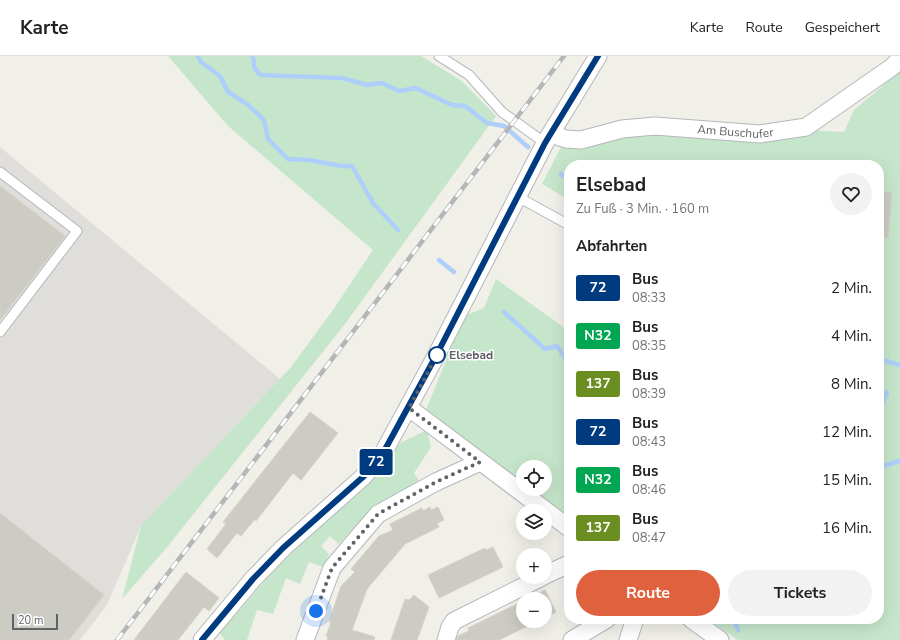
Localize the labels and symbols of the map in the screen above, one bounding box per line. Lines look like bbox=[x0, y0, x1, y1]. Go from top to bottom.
street label: Am Buschufer bbox=[697, 121, 775, 142]
marker: Elsebad bbox=[428, 346, 446, 364]
place label: Elsebad bbox=[449, 347, 493, 363]
line badge: 72 bbox=[358, 449, 394, 475]
your location bbox=[306, 601, 326, 621]
scale bar bbox=[12, 612, 58, 631]

